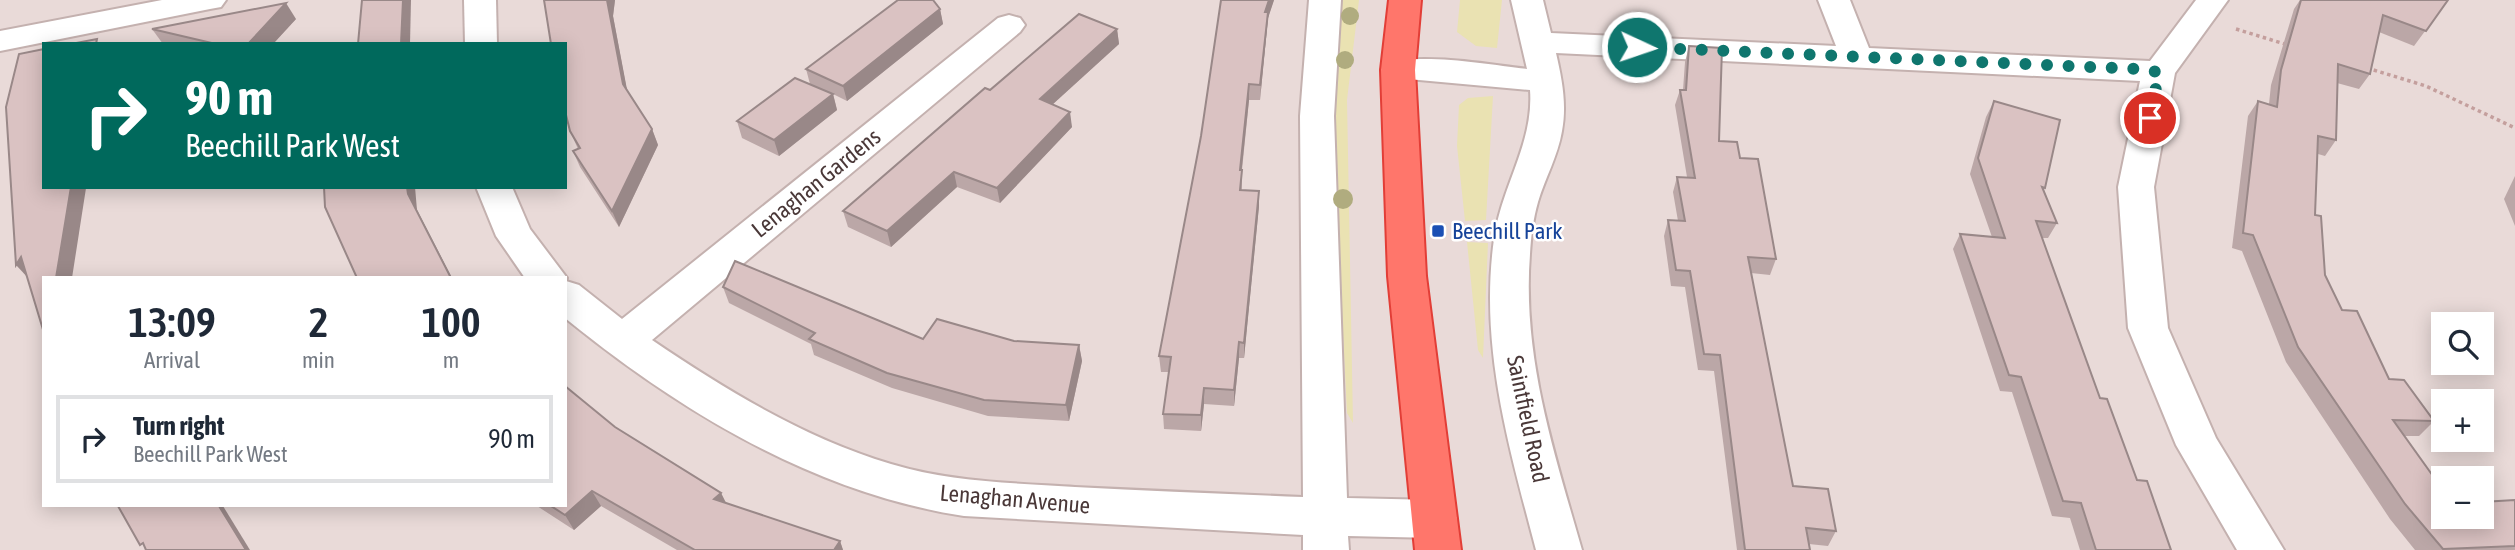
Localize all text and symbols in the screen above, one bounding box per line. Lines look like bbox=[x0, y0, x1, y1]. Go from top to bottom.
position arrow bbox=[1600, 10, 1674, 84]
text: 90 m bbox=[185, 69, 273, 125]
icon: right bbox=[70, 70, 161, 161]
pin bbox=[2120, 88, 2180, 148]
icon: arrive bbox=[2131, 99, 2169, 137]
street label: Lenaghan Gardens bbox=[747, 123, 885, 243]
text: Beechill Park West bbox=[185, 127, 400, 164]
place label: Beechill Park bbox=[1452, 218, 1562, 244]
marker: Beechill Park bbox=[1430, 223, 1446, 239]
text: 13:09 bbox=[128, 298, 216, 346]
text: 2 bbox=[309, 298, 328, 346]
text: 100 bbox=[421, 298, 481, 346]
map controls bbox=[2431, 312, 2494, 529]
button: search bbox=[2431, 312, 2494, 375]
text: Arrival bbox=[144, 347, 200, 373]
text: min bbox=[302, 347, 335, 373]
text: m bbox=[443, 347, 459, 373]
street label: Saintfield Road bbox=[1502, 353, 1554, 485]
button: + bbox=[2431, 389, 2494, 452]
text: Turn right bbox=[133, 411, 224, 441]
icon: right bbox=[74, 420, 112, 458]
text: 90 m bbox=[488, 424, 535, 454]
text: Beechill Park West bbox=[133, 441, 288, 467]
button: − bbox=[2431, 466, 2494, 529]
street label: Lenaghan Avenue bbox=[939, 479, 1091, 519]

